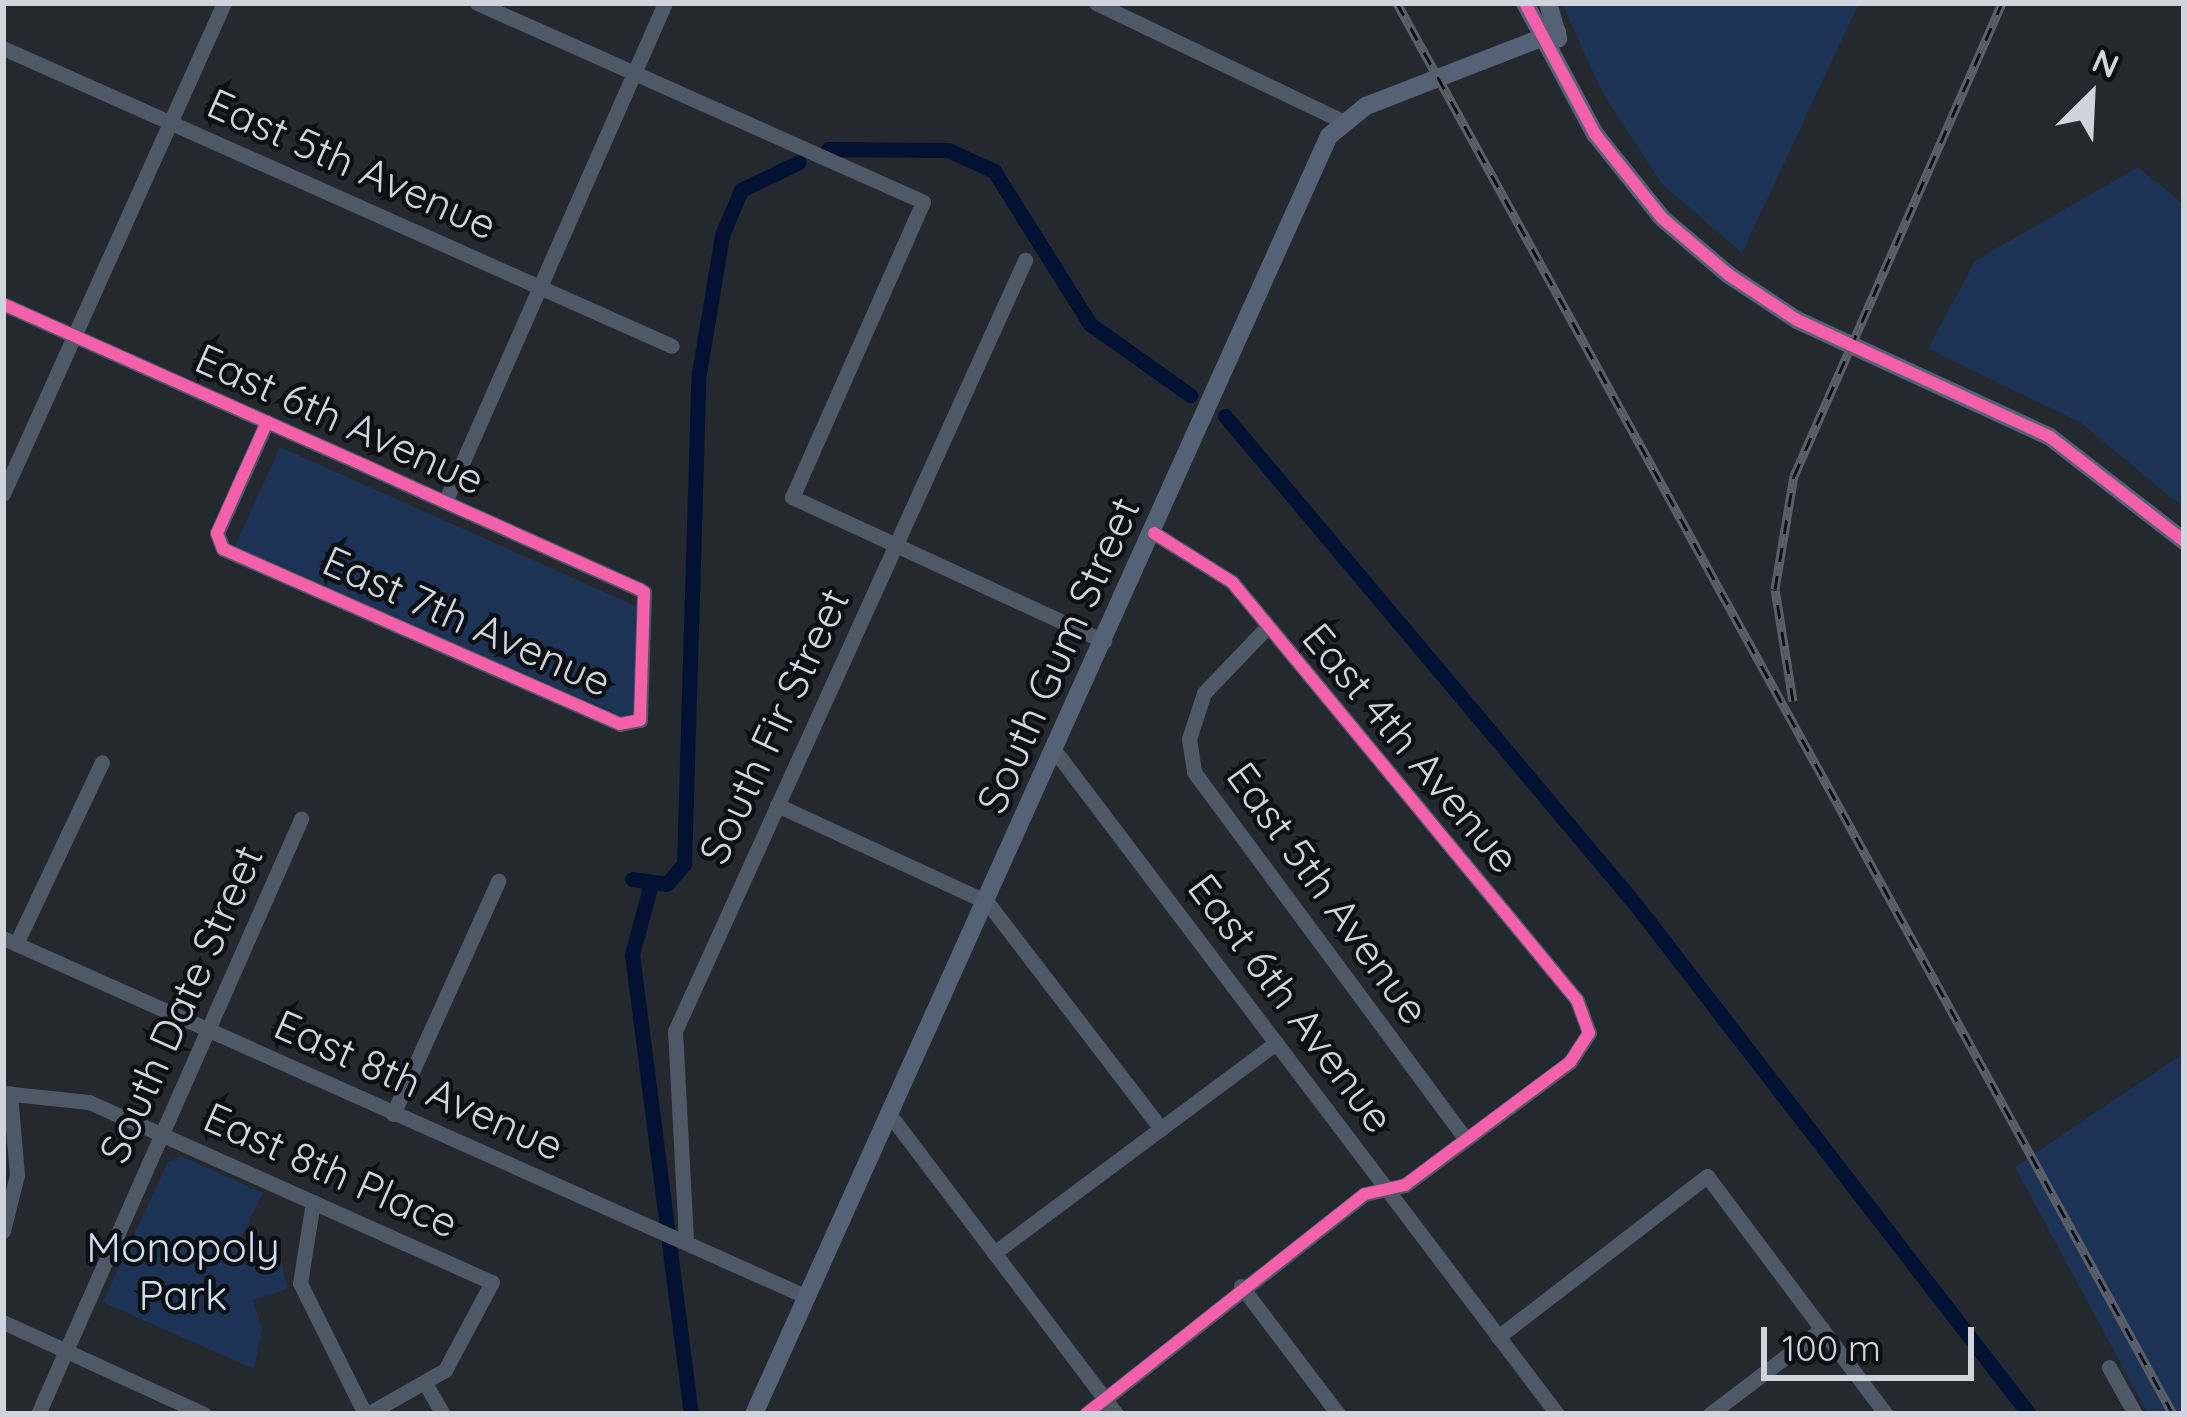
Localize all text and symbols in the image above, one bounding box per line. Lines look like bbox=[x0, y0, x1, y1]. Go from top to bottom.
north arrow bbox=[2031, 36, 2151, 156]
text: N bbox=[2086, 39, 2125, 86]
street label: East 5th Avenue bbox=[200, 78, 504, 250]
street label: East 6th Avenue bbox=[188, 333, 492, 505]
street label: South Gum Street bbox=[966, 489, 1150, 821]
street label: East 7th Avenue bbox=[315, 535, 619, 707]
street label: South Fir Street bbox=[688, 580, 860, 872]
street label: East 4th Avenue bbox=[1292, 613, 1530, 883]
street label: East 5th Avenue bbox=[1216, 752, 1440, 1034]
street label: South Date Street bbox=[88, 837, 274, 1171]
street label: East 6th Avenue bbox=[1177, 864, 1405, 1142]
street label: East 8th Avenue bbox=[267, 999, 571, 1171]
street label: East 8th Place bbox=[196, 1092, 466, 1248]
park label: Monopoly Park bbox=[86, 1222, 280, 1320]
scale bar bbox=[1767, 1303, 1980, 1377]
text: 100 m bbox=[1782, 1325, 1881, 1370]

